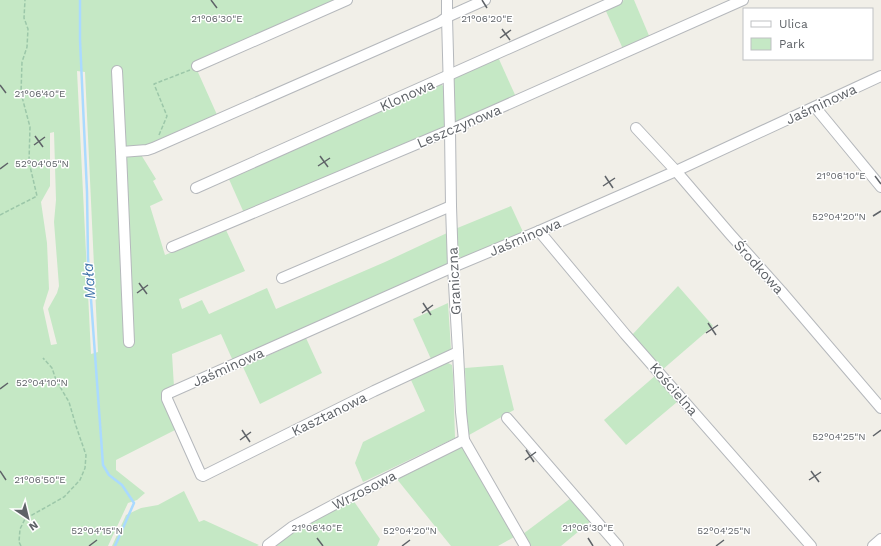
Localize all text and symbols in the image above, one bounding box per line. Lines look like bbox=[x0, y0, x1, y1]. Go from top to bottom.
legend bbox=[743, 8, 873, 60]
text: 21°06'30"E bbox=[191, 13, 243, 24]
text: 21°06'20"E bbox=[461, 13, 513, 24]
text: Ulica bbox=[779, 17, 808, 31]
text: Park bbox=[779, 37, 805, 51]
street label: Klonowa bbox=[377, 76, 437, 114]
street label: Jaśminowa bbox=[783, 81, 859, 127]
text: 21°06'40"E bbox=[15, 88, 65, 99]
street label: Leszczynowa bbox=[415, 101, 504, 151]
text: 52°04'05"N bbox=[15, 158, 69, 169]
text: 21°06'10"E bbox=[816, 170, 866, 181]
text: 52°04'20"N bbox=[812, 211, 866, 222]
street label: Jaśminowa bbox=[487, 215, 563, 259]
street label: Środkowa bbox=[731, 237, 787, 297]
street label: Graniczna bbox=[444, 247, 464, 315]
water label: Mała bbox=[79, 262, 99, 300]
street label: Jaśminowa bbox=[190, 344, 266, 390]
street label: Kościelna bbox=[647, 359, 701, 419]
text: 52°04'10"N bbox=[16, 377, 68, 388]
street label: Kasztanowa bbox=[289, 389, 369, 439]
text: 52°04'25"N bbox=[812, 431, 866, 442]
street label: Wrzosowa bbox=[329, 467, 399, 513]
text: 21°06'50"E bbox=[14, 474, 66, 485]
north arrow bbox=[8, 498, 48, 538]
text: N bbox=[26, 518, 41, 533]
text: 21°06'40"E bbox=[292, 522, 342, 533]
text: 21°06'30"E bbox=[562, 522, 614, 533]
text: 52°04'15"N bbox=[71, 525, 123, 536]
text: 52°04'20"N bbox=[383, 525, 437, 536]
text: 52°04'25"N bbox=[697, 525, 751, 536]

